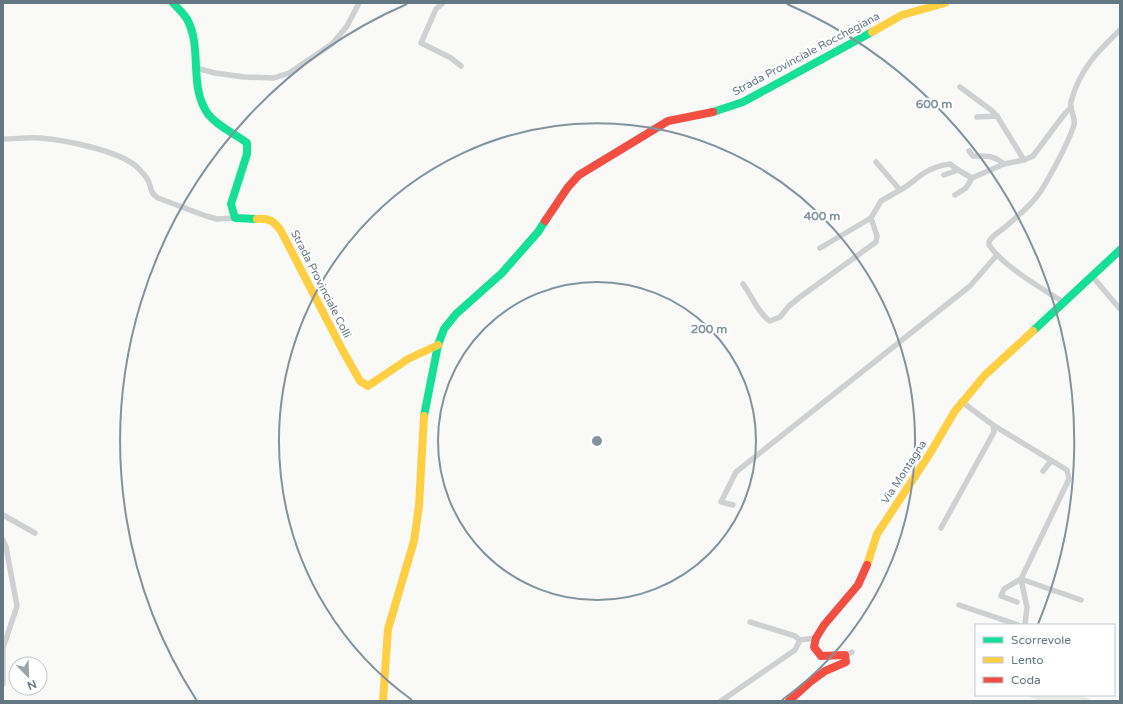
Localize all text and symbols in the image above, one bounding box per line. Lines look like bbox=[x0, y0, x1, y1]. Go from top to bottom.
street label: Strada Provinciale Rocchegiana bbox=[730, 10, 882, 98]
text: 600 m bbox=[916, 97, 952, 111]
text: 400 m bbox=[804, 209, 840, 223]
street label: Strada Provinciale Colli bbox=[288, 228, 354, 340]
text: 200 m bbox=[691, 322, 727, 336]
centre of rings bbox=[590, 434, 604, 448]
street label: Via Montagna bbox=[879, 438, 929, 506]
legend bbox=[975, 624, 1115, 696]
text: Scorrevole bbox=[1011, 633, 1071, 647]
text: Lento bbox=[1011, 653, 1044, 667]
north arrow bbox=[8, 656, 48, 696]
text: Coda bbox=[1011, 673, 1041, 687]
text: N bbox=[25, 677, 38, 692]

